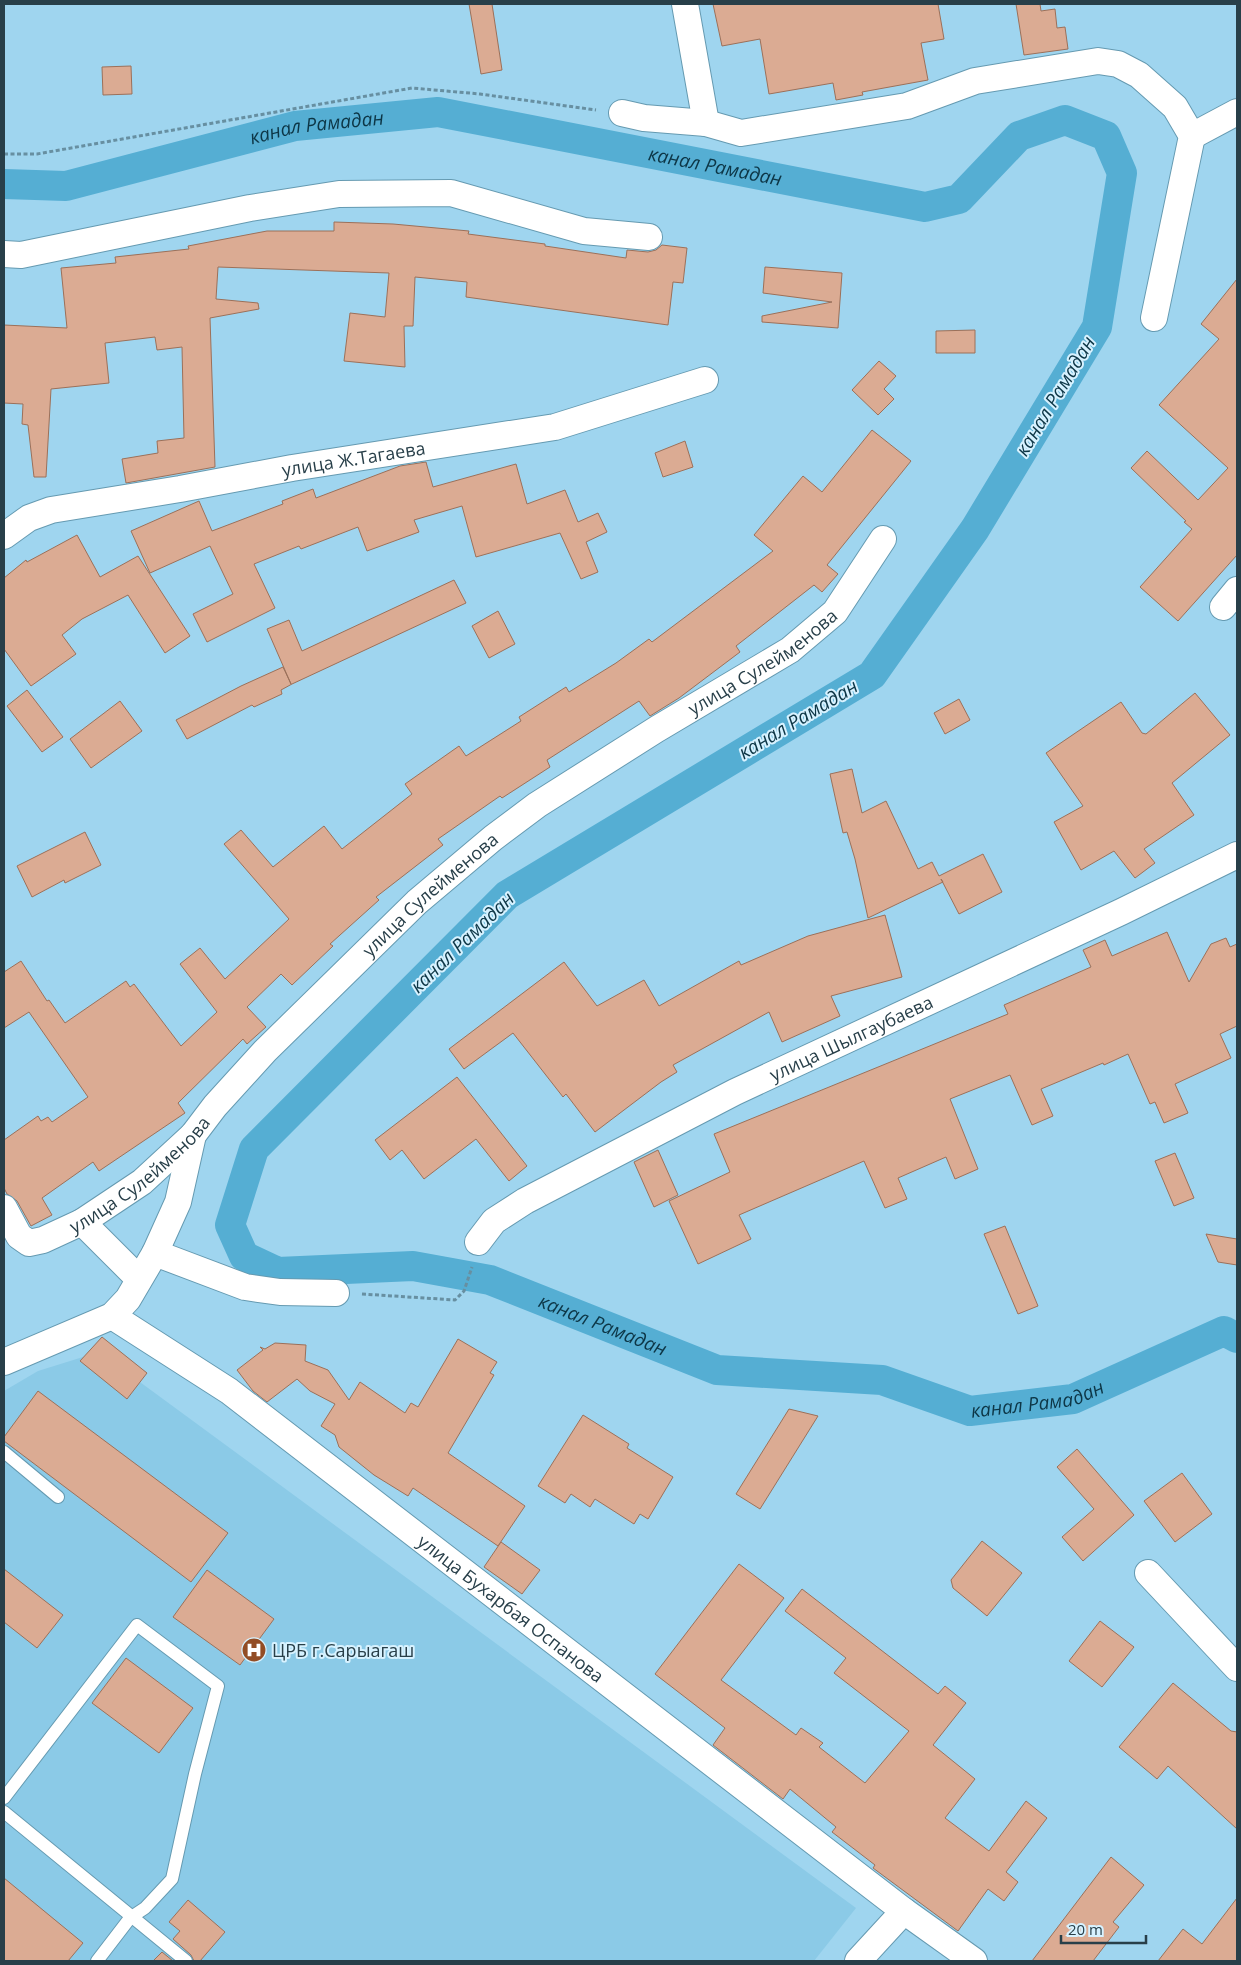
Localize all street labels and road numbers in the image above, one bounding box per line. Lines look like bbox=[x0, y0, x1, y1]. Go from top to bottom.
street label: улица Ж.Тагаева bbox=[280, 435, 427, 482]
street label: улица Сулейменова bbox=[683, 603, 842, 720]
street label: улица Сулейменова bbox=[357, 827, 503, 961]
street label: улица Шылгаубаева bbox=[766, 989, 937, 1086]
street label: улица Сулейменова bbox=[65, 1111, 215, 1238]
street label: улица Бухарбая Оспанова bbox=[413, 1529, 609, 1688]

